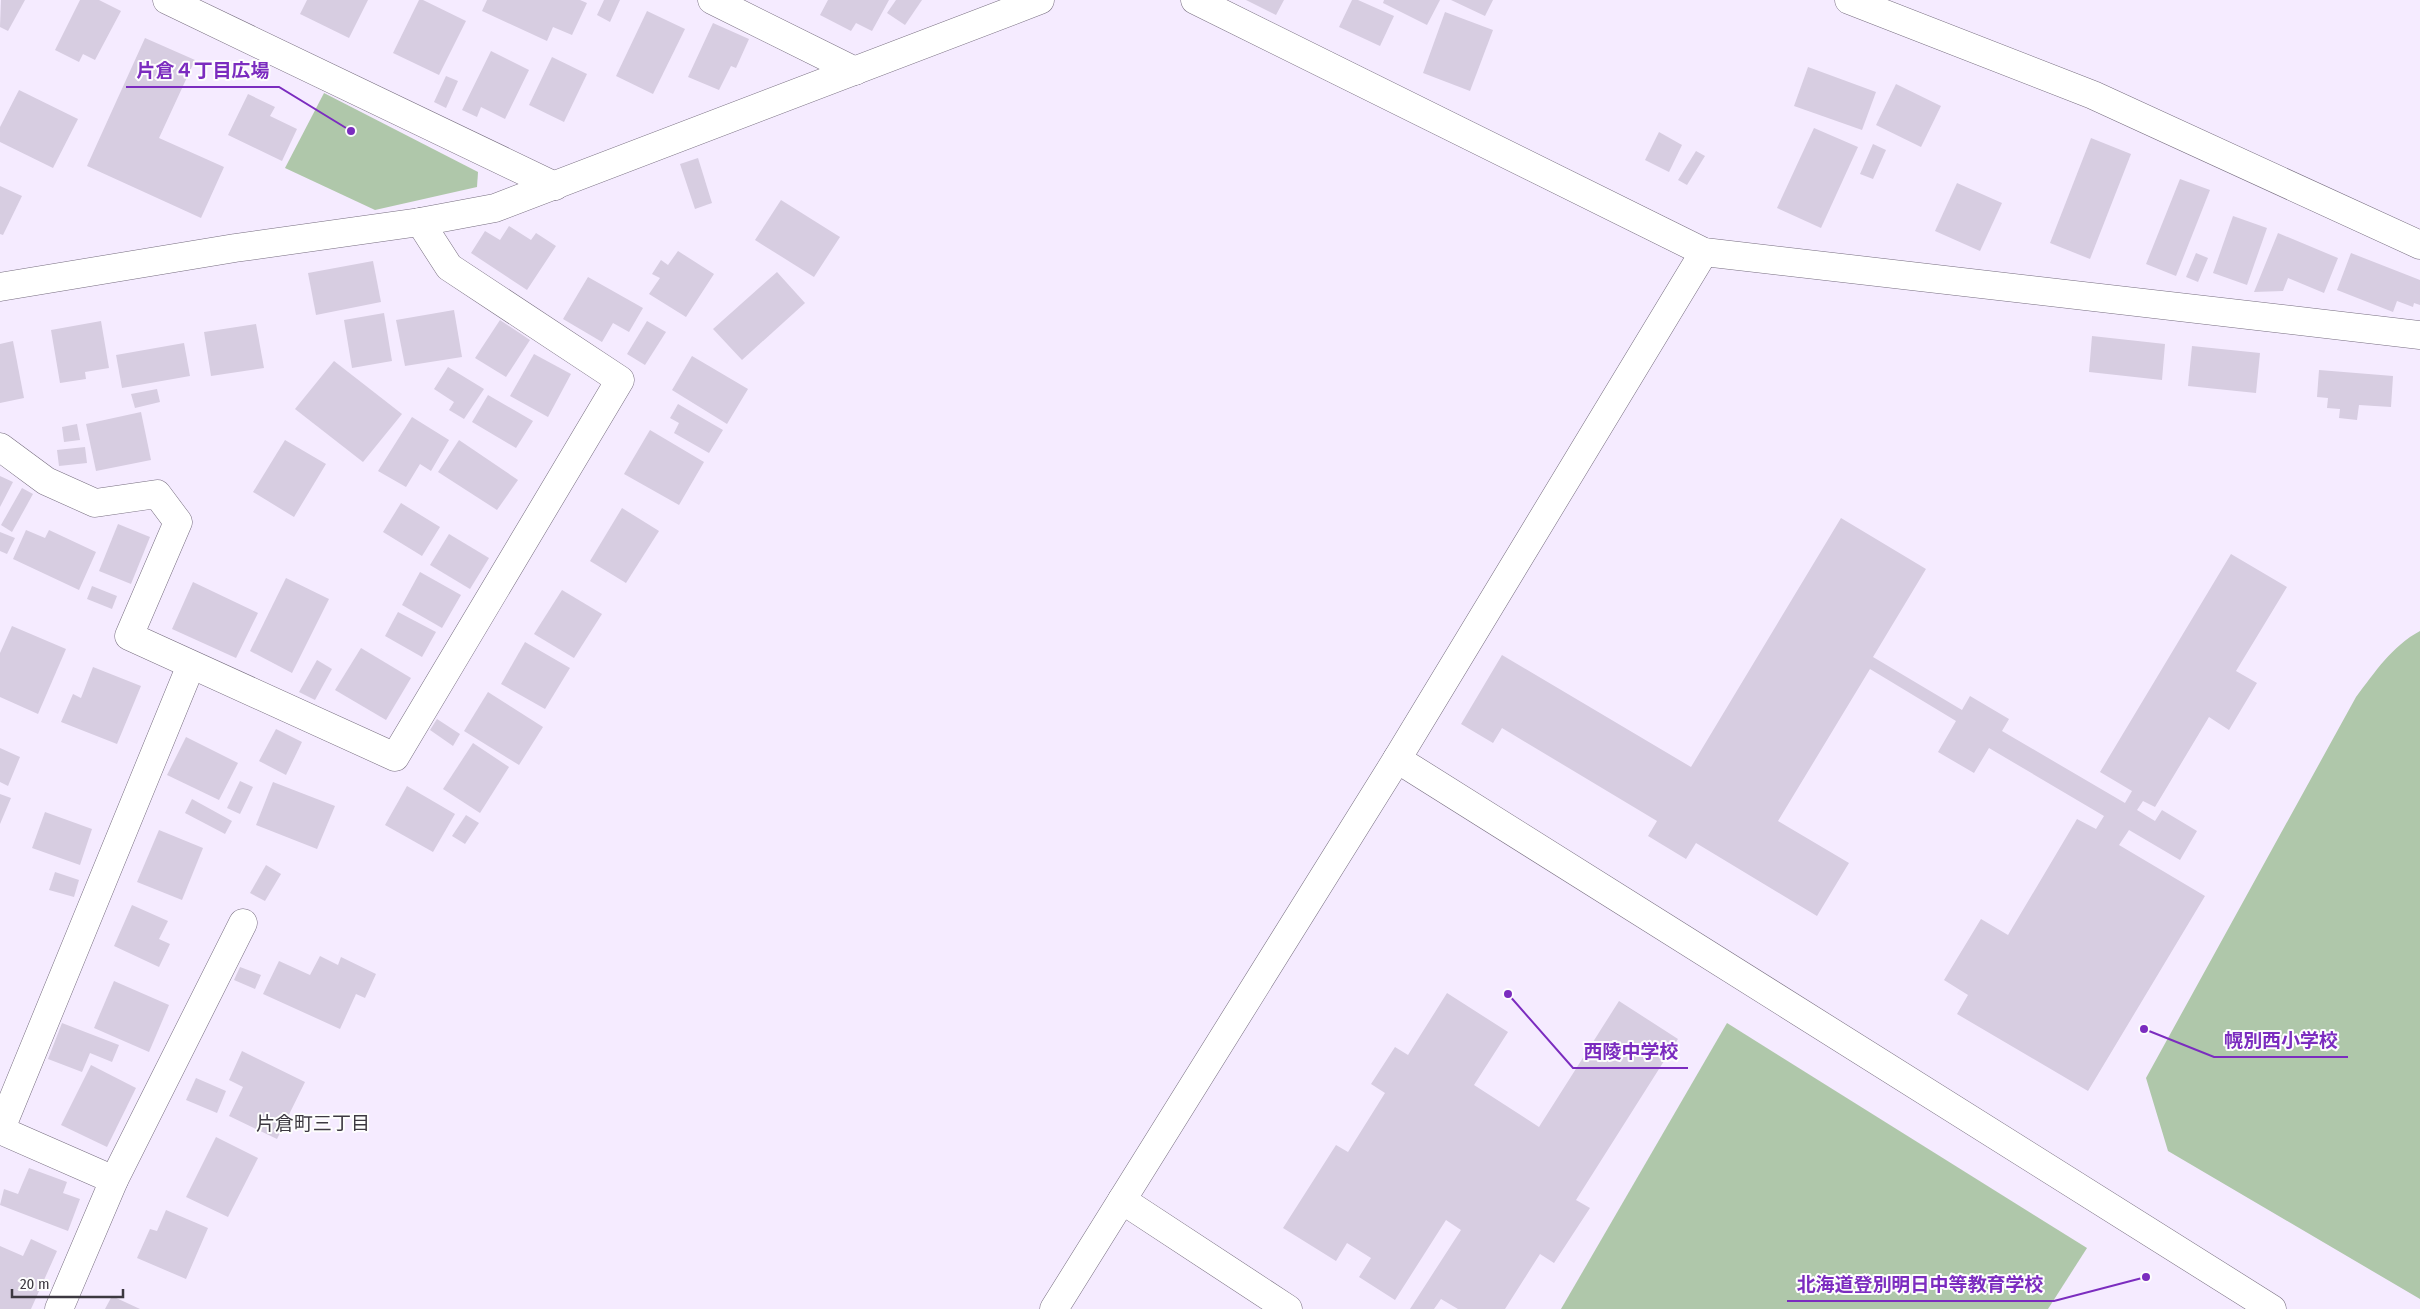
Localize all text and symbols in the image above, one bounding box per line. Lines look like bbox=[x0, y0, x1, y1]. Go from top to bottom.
callout: 片倉４丁目広場 bbox=[126, 53, 279, 87]
text: 片倉４丁目広場 bbox=[136, 59, 270, 82]
callout: 幌別西小学校 bbox=[2214, 1023, 2348, 1057]
text: 幌別西小学校 bbox=[2224, 1029, 2338, 1052]
callout: 西陵中学校 bbox=[1573, 1034, 1688, 1068]
text: 西陵中学校 bbox=[1583, 1040, 1679, 1063]
district label: 片倉町三丁目 bbox=[256, 1112, 370, 1135]
scale bar bbox=[12, 1266, 124, 1298]
callout: 北海道登別明日中等教育学校 bbox=[1787, 1267, 2054, 1301]
text: 北海道登別明日中等教育学校 bbox=[1796, 1273, 2044, 1296]
text: 20 m bbox=[20, 1275, 50, 1293]

